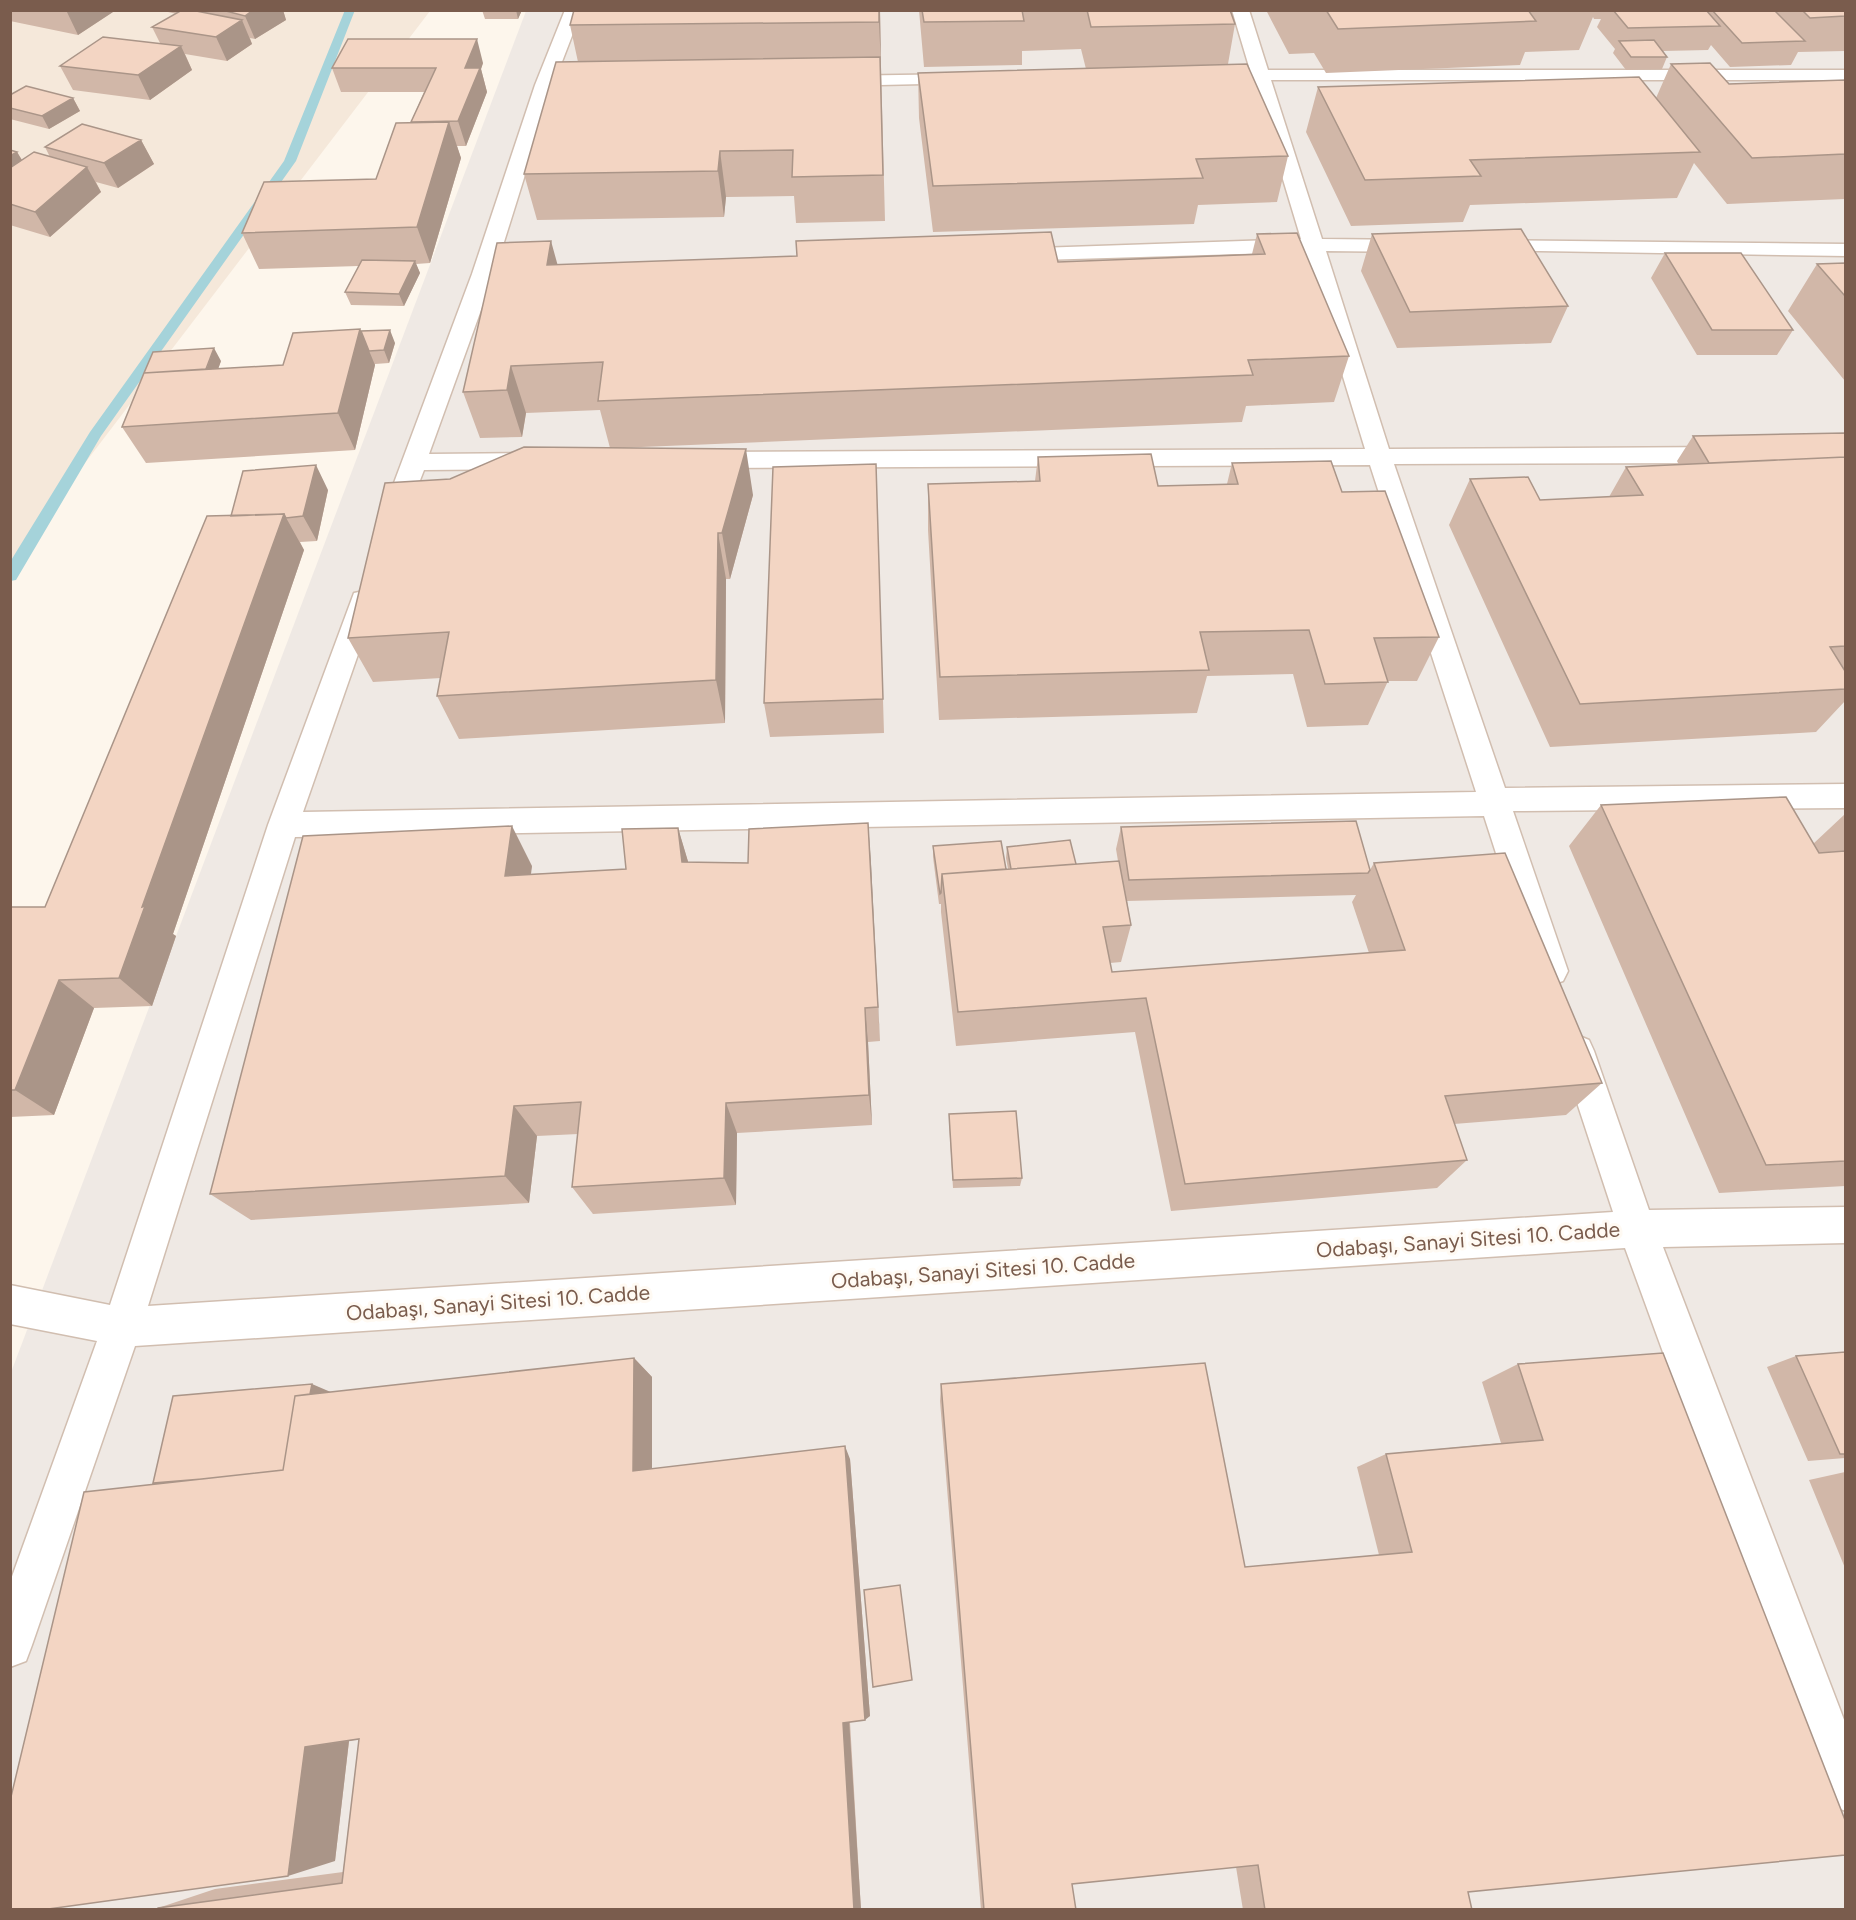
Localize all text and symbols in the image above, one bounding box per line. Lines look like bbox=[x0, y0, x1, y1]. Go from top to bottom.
street label: Odabaşı, Sanayi Sitesi 10. Cadde bbox=[1315, 1216, 1621, 1263]
street label: Odabaşı, Sanayi Sitesi 10. Cadde bbox=[830, 1247, 1136, 1294]
street label: Odabaşı, Sanayi Sitesi 10. Cadde bbox=[345, 1279, 651, 1326]

